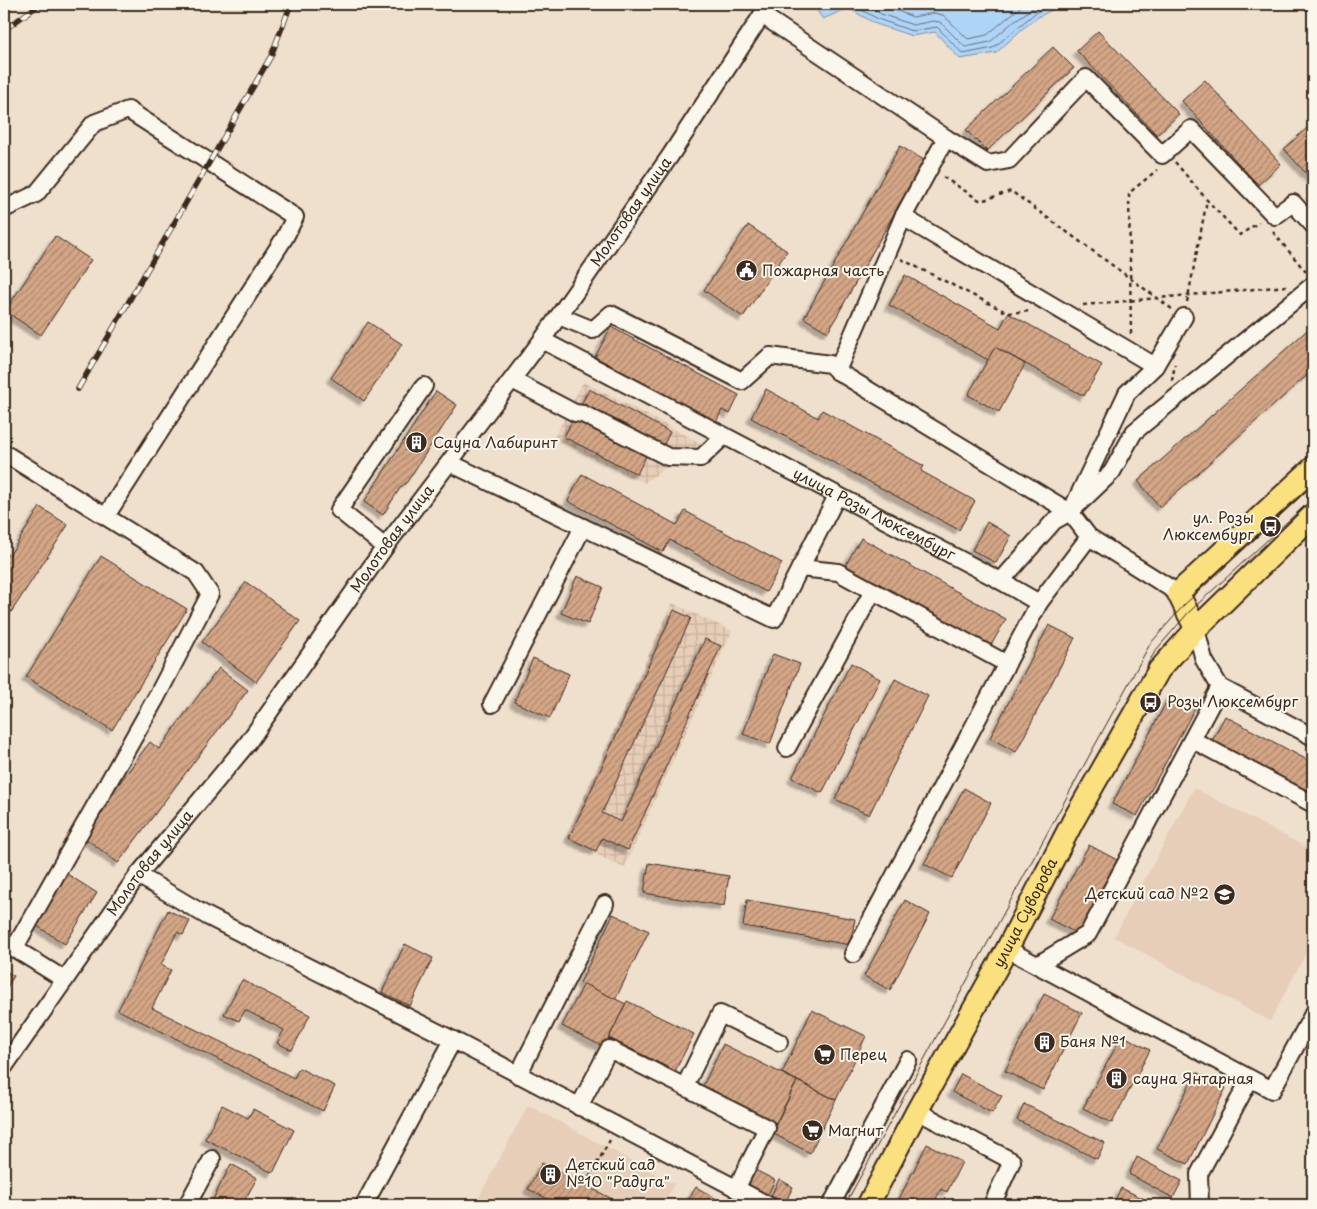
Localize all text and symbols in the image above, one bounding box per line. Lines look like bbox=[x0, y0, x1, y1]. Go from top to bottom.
street label: Молотовая улица bbox=[584, 151, 677, 271]
place label: Пожарная часть bbox=[762, 258, 884, 281]
public building icon: Пожарная часть bbox=[734, 259, 758, 283]
place label: Сауна Лабиринт bbox=[433, 430, 558, 453]
building icon: Сауна Лабиринт bbox=[405, 431, 429, 455]
street label: улица Розы Люксембург bbox=[790, 461, 960, 565]
street label: Молотовая улица bbox=[344, 479, 439, 597]
place label: ул. Розы Люксембург bbox=[1163, 505, 1254, 545]
bus stop icon: ул. Розы Люксембург bbox=[1258, 515, 1282, 539]
place label: Розы Люксембург bbox=[1167, 689, 1298, 712]
bus stop icon: Розы Люксембург bbox=[1139, 690, 1163, 714]
street label: Молотовая улица bbox=[100, 804, 198, 920]
street label: улица Суворова bbox=[986, 852, 1063, 971]
place label: Детский сад №2 bbox=[1084, 881, 1209, 904]
school or university icon: Детский сад №2 bbox=[1213, 882, 1237, 906]
place label: Баня №1 bbox=[1060, 1029, 1126, 1052]
building icon: Баня №1 bbox=[1032, 1030, 1056, 1054]
place label: Перец bbox=[840, 1042, 887, 1065]
supermarket icon: Перец bbox=[812, 1043, 836, 1067]
place label: сауна Янтарная bbox=[1133, 1066, 1254, 1089]
building icon: сауна Янтарная bbox=[1105, 1067, 1129, 1091]
place label: Магнит bbox=[828, 1118, 883, 1141]
supermarket icon: Магнит bbox=[800, 1119, 824, 1143]
place label: Детский сад №10 "Радуга" bbox=[565, 1152, 670, 1192]
building icon: Детский сад №10 "Радуга" bbox=[538, 1162, 562, 1186]

